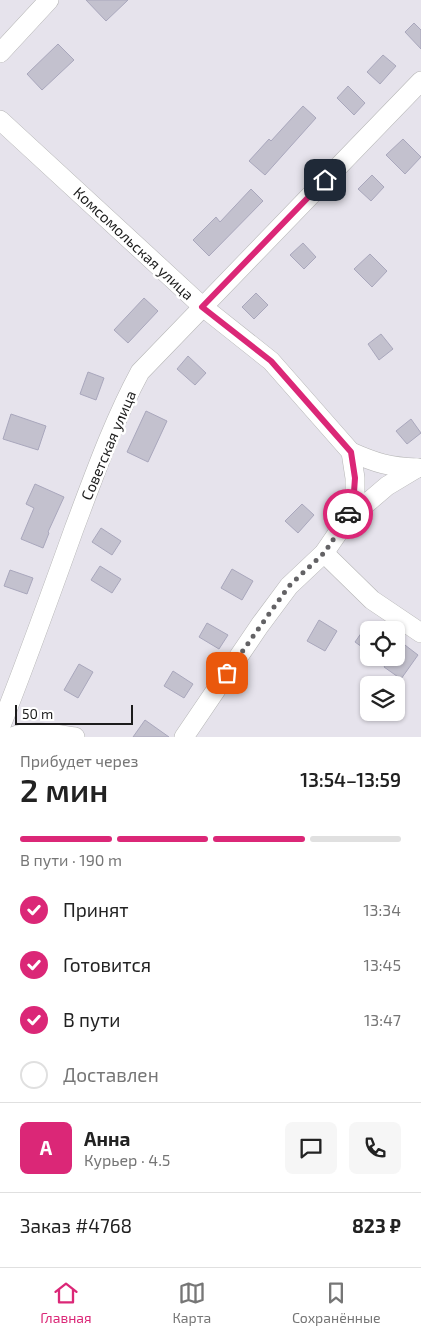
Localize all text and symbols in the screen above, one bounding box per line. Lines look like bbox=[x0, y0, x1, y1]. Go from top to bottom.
pin bbox=[304, 159, 346, 201]
icon: home bbox=[311, 166, 339, 194]
street label: Комсомольская улица bbox=[70, 183, 198, 304]
street label: Советская улица bbox=[77, 387, 140, 503]
courier bbox=[323, 489, 373, 539]
icon: car bbox=[334, 500, 362, 528]
map controls bbox=[360, 621, 405, 721]
button: locate bbox=[360, 621, 405, 666]
pin bbox=[206, 652, 248, 694]
icon: bag bbox=[213, 659, 241, 687]
button: layers bbox=[360, 676, 405, 721]
scale bar bbox=[15, 702, 132, 725]
text: 50 m bbox=[22, 705, 53, 722]
text: Прибудет через bbox=[20, 751, 138, 770]
text: 13:54–13:59 bbox=[300, 768, 401, 791]
text: 2 мин bbox=[20, 770, 108, 808]
text: В пути · 190 m bbox=[20, 850, 122, 869]
icon: check bbox=[20, 896, 48, 924]
text: Принят bbox=[63, 898, 129, 921]
text: 13:34 bbox=[363, 900, 401, 919]
icon: check bbox=[20, 951, 48, 979]
text: Готовится bbox=[63, 953, 151, 976]
text: 13:45 bbox=[364, 955, 401, 974]
icon: check bbox=[20, 1006, 48, 1034]
text: В пути bbox=[63, 1008, 121, 1031]
text: 13:47 bbox=[364, 1010, 401, 1029]
text: Доставлен bbox=[63, 1063, 159, 1086]
button: chat bbox=[285, 1122, 337, 1174]
button: phone bbox=[349, 1122, 401, 1174]
text: Анна bbox=[84, 1127, 130, 1150]
text: А bbox=[40, 1136, 52, 1159]
text: Курьер · 4.5 bbox=[84, 1150, 170, 1169]
text: Заказ #4768 bbox=[20, 1214, 132, 1237]
text: 823 ₽ bbox=[352, 1214, 401, 1237]
tab: Главная bbox=[40, 1279, 92, 1326]
tab: Карта bbox=[172, 1279, 211, 1326]
tab: Сохранённые bbox=[292, 1279, 381, 1326]

